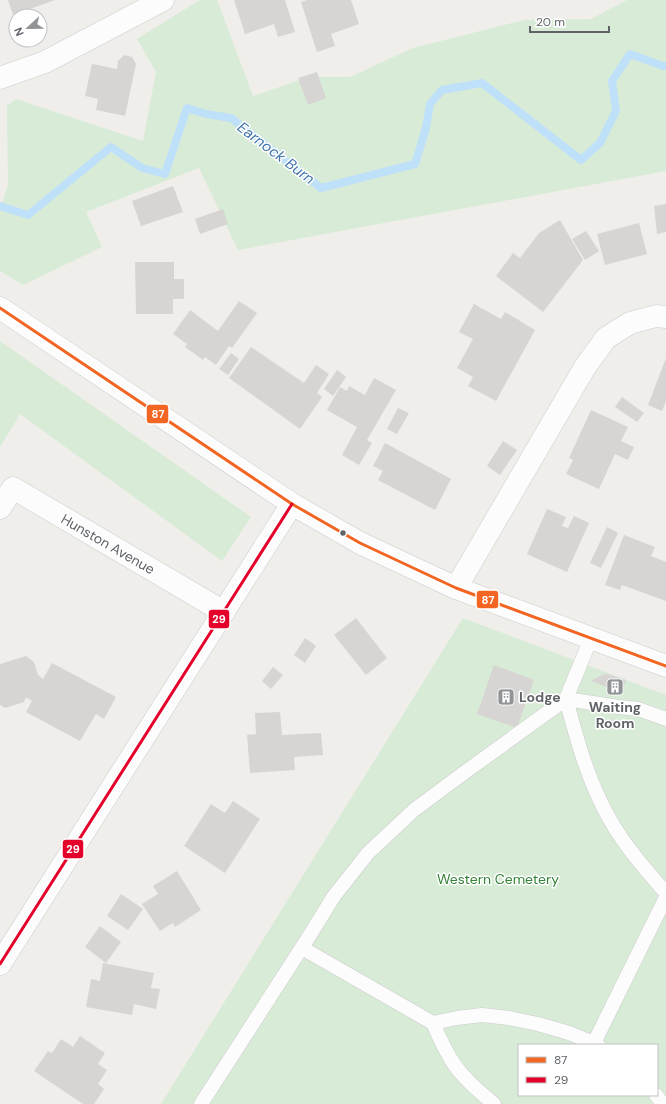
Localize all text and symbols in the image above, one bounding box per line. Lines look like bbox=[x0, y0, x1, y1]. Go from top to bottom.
north arrow bbox=[8, 8, 48, 48]
scale bar bbox=[530, 8, 609, 34]
text: 20 m bbox=[536, 14, 565, 30]
text: N bbox=[11, 25, 27, 38]
water label: Earnock Burn bbox=[233, 117, 319, 189]
line badge: 87 bbox=[146, 404, 169, 424]
text: 87 bbox=[152, 407, 164, 421]
street label: Hunston Avenue bbox=[58, 510, 158, 578]
unlabelled marker bbox=[338, 528, 348, 538]
line badge: 87 bbox=[476, 590, 499, 609]
text: 87 bbox=[482, 593, 494, 607]
line badge: 29 bbox=[208, 609, 230, 629]
text: 29 bbox=[212, 612, 226, 626]
building icon: Waiting Room bbox=[605, 677, 625, 697]
building icon: Lodge bbox=[496, 687, 516, 707]
place label: Lodge bbox=[519, 688, 561, 706]
place label: Waiting Room bbox=[589, 698, 641, 732]
line badge: 29 bbox=[62, 839, 84, 859]
text: 29 bbox=[66, 842, 80, 856]
park label: Western Cemetery bbox=[437, 870, 559, 888]
legend bbox=[518, 1044, 658, 1096]
text: 87 bbox=[554, 1052, 567, 1068]
text: 29 bbox=[554, 1072, 568, 1088]

